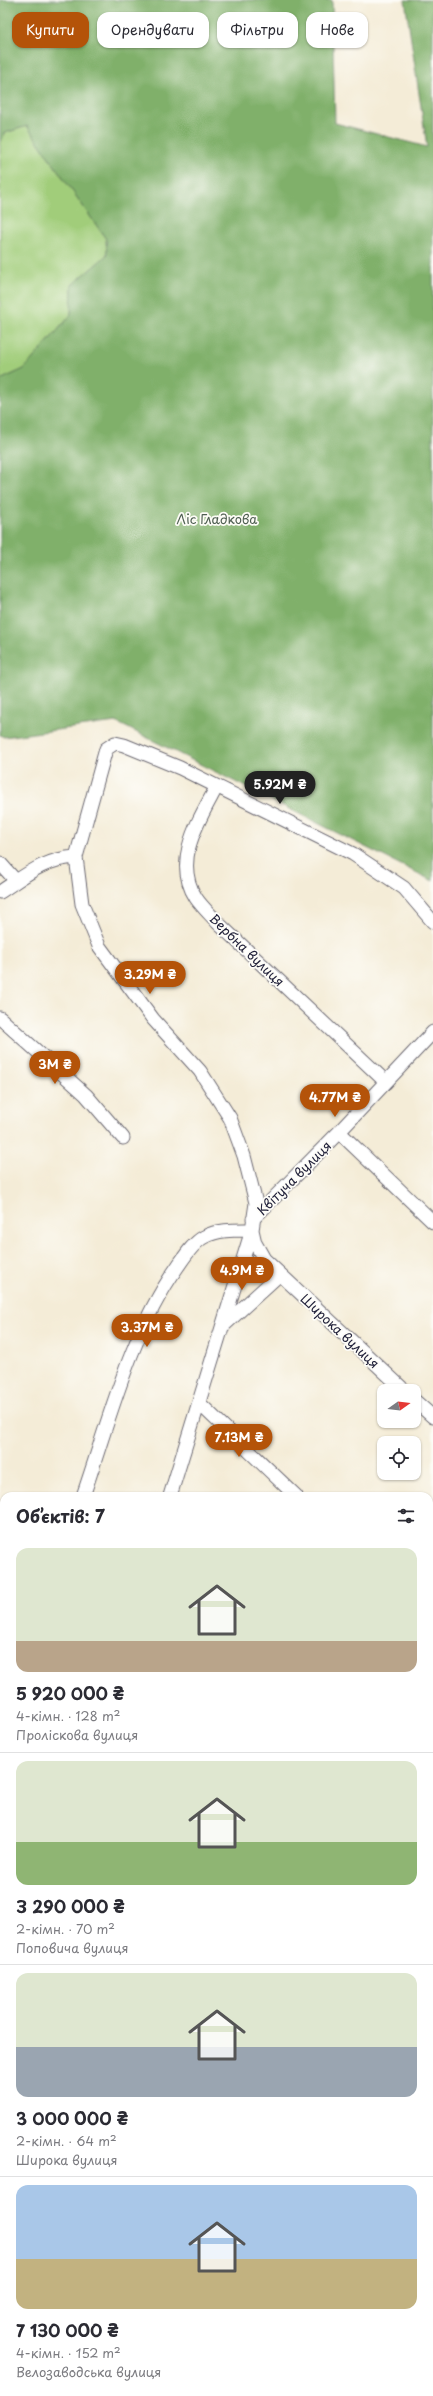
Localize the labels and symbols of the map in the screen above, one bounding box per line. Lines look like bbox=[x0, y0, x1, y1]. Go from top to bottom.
park label: Ліс Гладкова bbox=[177, 509, 258, 528]
pin: 5.92M ₴ bbox=[243, 771, 317, 805]
street label: Вербна вулиця bbox=[206, 909, 289, 990]
pin: 3.29M ₴ bbox=[113, 961, 187, 995]
pin: 3M ₴ bbox=[31, 1051, 79, 1085]
pin: 4.77M ₴ bbox=[298, 1084, 372, 1118]
street label: Квітуча вулиця bbox=[252, 1136, 335, 1219]
pin: 4.9M ₴ bbox=[209, 1257, 275, 1291]
street label: Широка вулиця bbox=[297, 1289, 384, 1372]
pin: 3.37M ₴ bbox=[110, 1314, 184, 1348]
north arrow bbox=[377, 1384, 421, 1428]
pin: 7.13M ₴ bbox=[202, 1424, 276, 1458]

